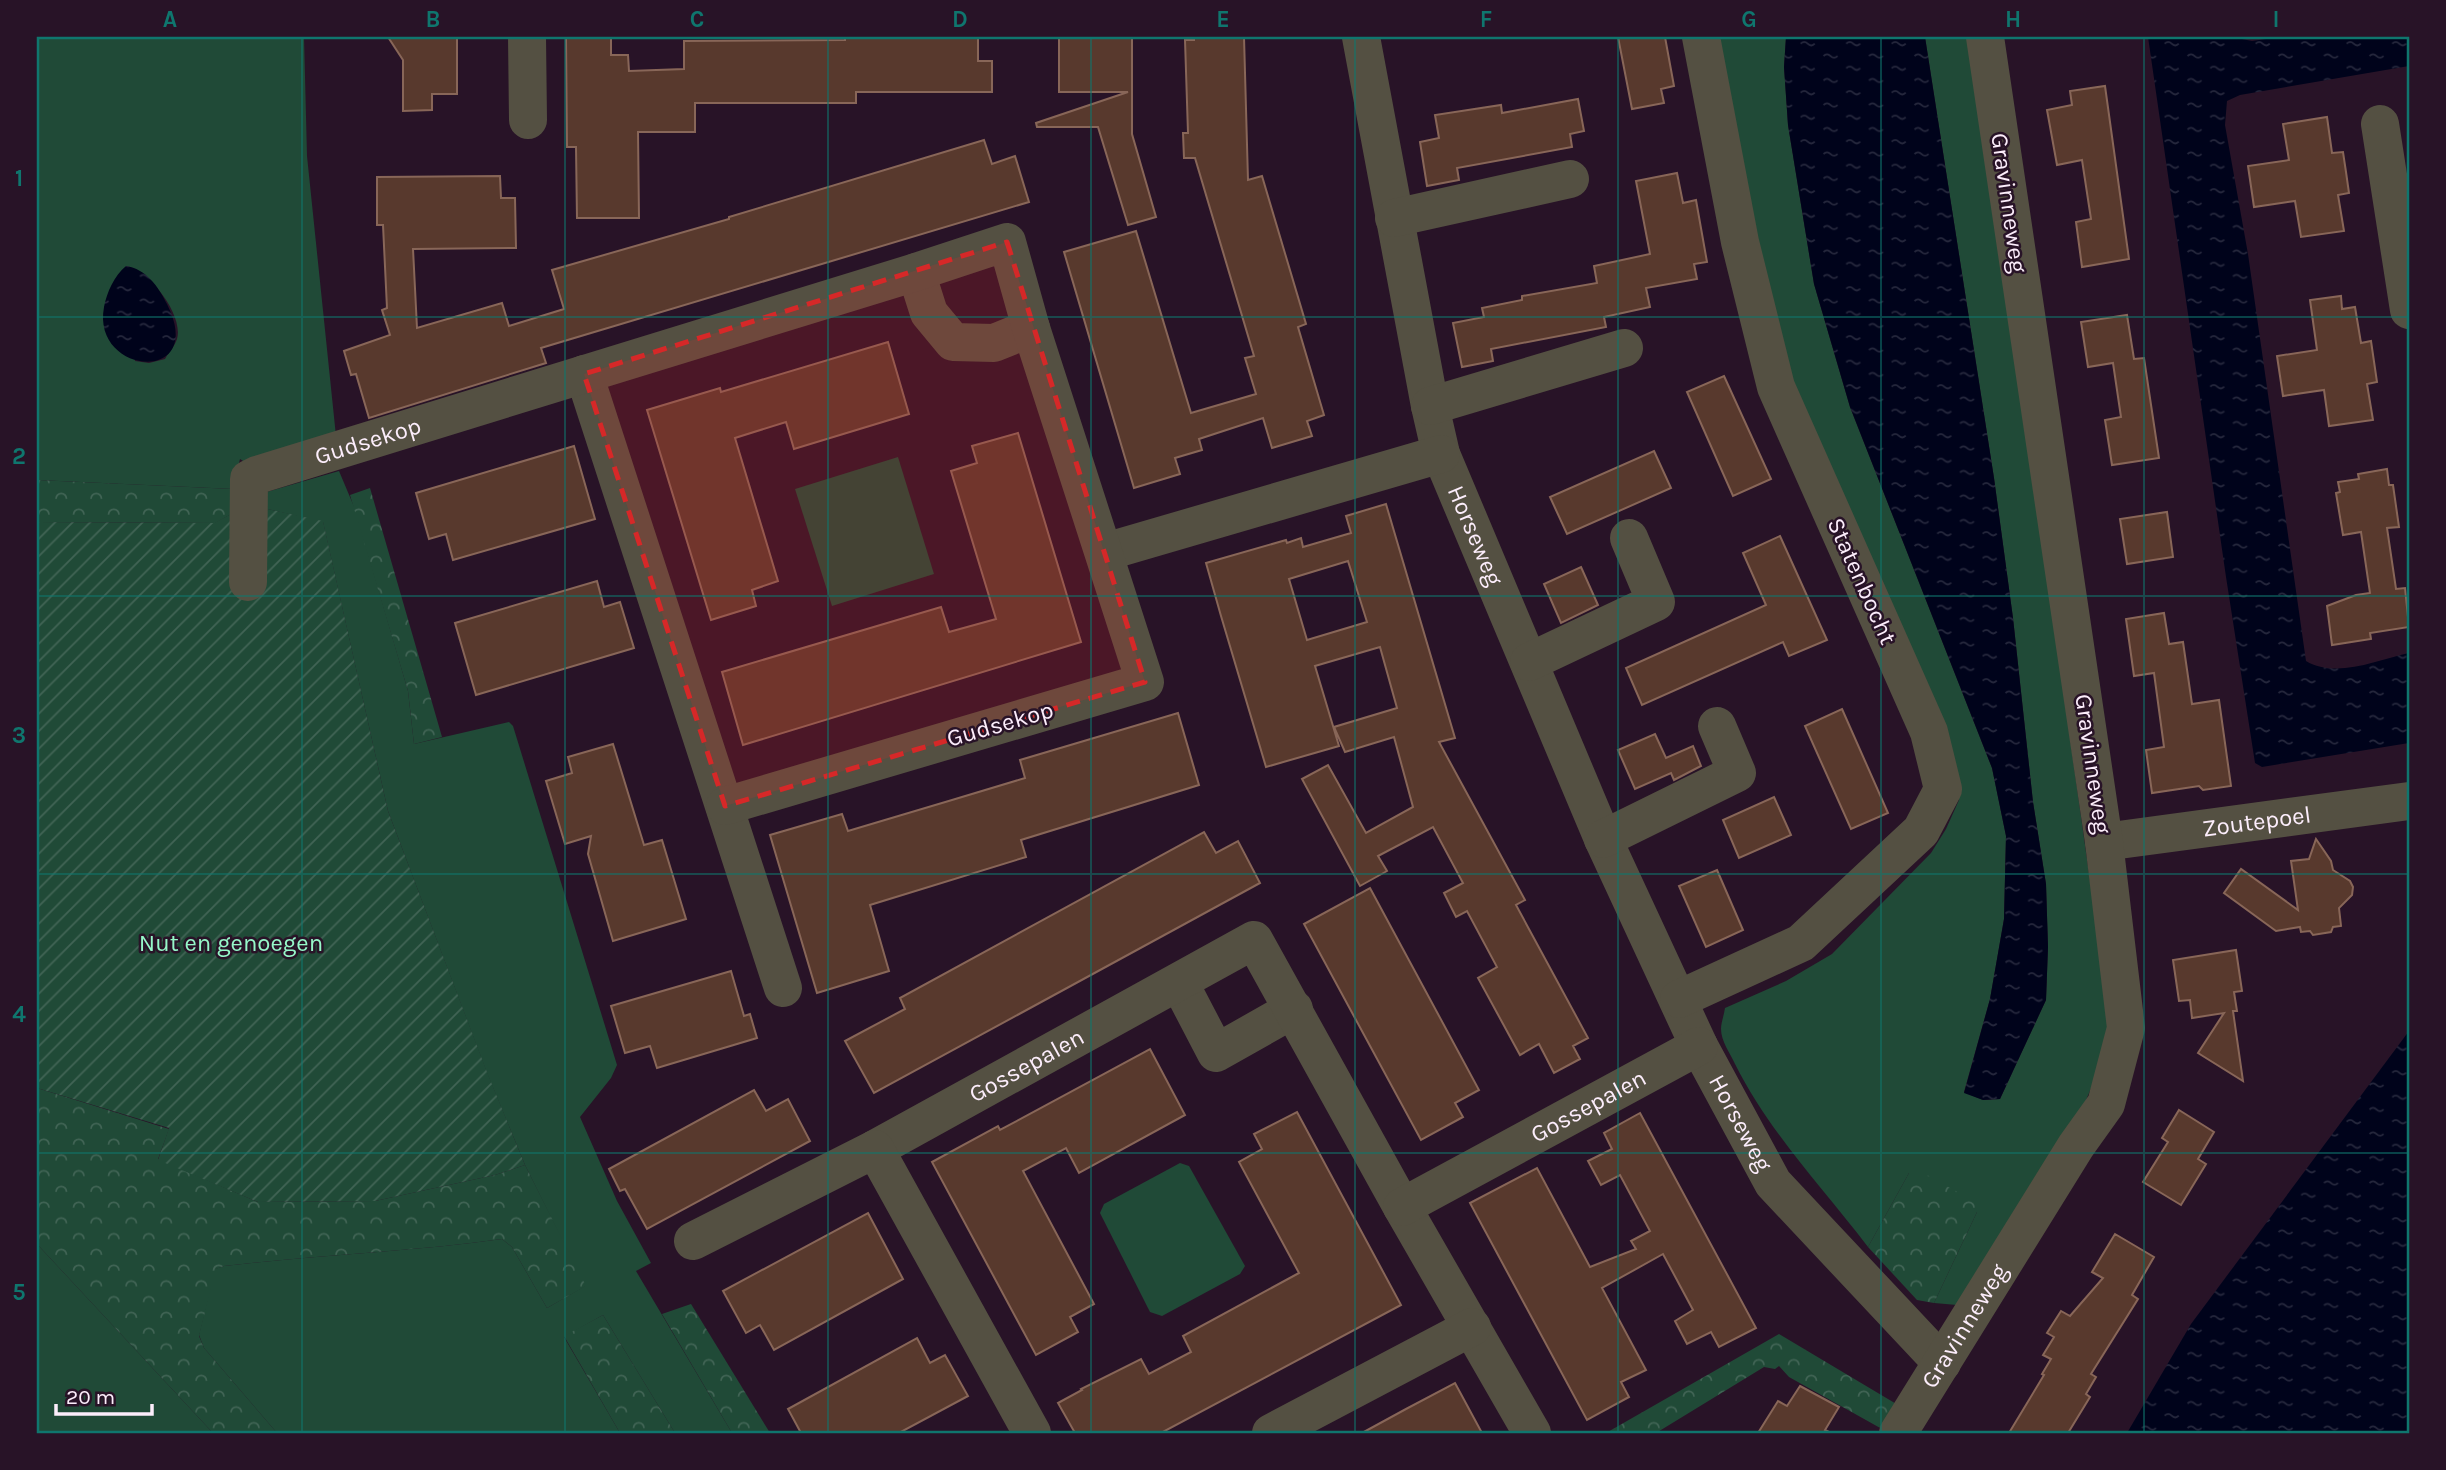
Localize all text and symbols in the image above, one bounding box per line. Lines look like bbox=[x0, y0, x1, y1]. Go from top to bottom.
text: A bbox=[163, 6, 177, 33]
text: B bbox=[426, 6, 440, 33]
text: C bbox=[690, 6, 704, 33]
text: D bbox=[952, 6, 968, 33]
text: E bbox=[1216, 6, 1230, 33]
text: F bbox=[1480, 6, 1492, 33]
text: G bbox=[1741, 6, 1757, 33]
text: H bbox=[2005, 6, 2021, 33]
text: I bbox=[2272, 6, 2280, 33]
street label: Gravinneweg bbox=[1985, 131, 2033, 275]
text: 1 bbox=[15, 165, 23, 192]
street label: Gudsekop bbox=[311, 411, 425, 470]
text: 2 bbox=[12, 443, 26, 470]
street label: Horseweg bbox=[1442, 481, 1509, 590]
street label: Statenbocht bbox=[1822, 513, 1902, 649]
street label: Gravinneweg bbox=[2069, 692, 2117, 836]
street label: Gudsekop bbox=[943, 695, 1057, 753]
text: 3 bbox=[12, 722, 26, 749]
street label: Zoutepoel bbox=[2201, 800, 2313, 843]
park label: Nut en genoegen bbox=[139, 929, 323, 957]
text: 4 bbox=[12, 1001, 26, 1028]
street label: Gossepalen bbox=[964, 1023, 1089, 1108]
street label: Gossepalen bbox=[1526, 1063, 1651, 1149]
street label: Horseweg bbox=[1703, 1070, 1778, 1177]
street label: Gravinneweg bbox=[1915, 1258, 2014, 1393]
text: 5 bbox=[12, 1279, 26, 1306]
scale bar bbox=[56, 1372, 152, 1416]
text: 20 m bbox=[66, 1385, 115, 1409]

